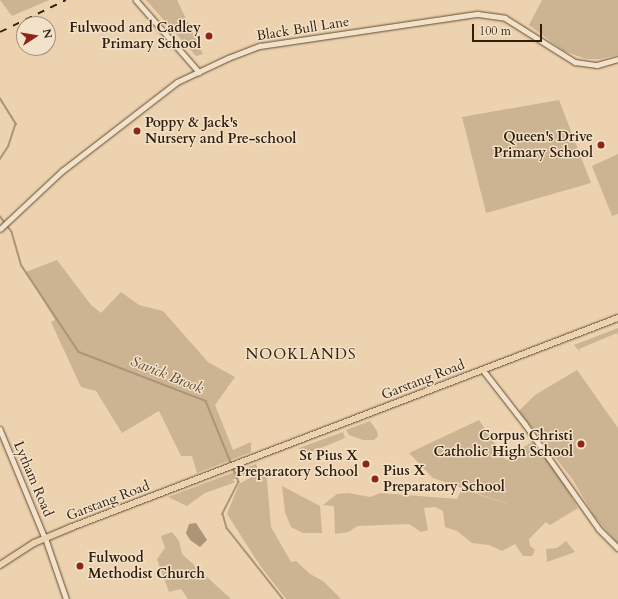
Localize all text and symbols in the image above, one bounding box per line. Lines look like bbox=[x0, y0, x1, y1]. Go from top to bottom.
street label: Black Bull Lane bbox=[255, 13, 351, 45]
north arrow bbox=[16, 16, 56, 56]
scale bar bbox=[474, 16, 544, 42]
place label: Fulwood and Cadley Primary School bbox=[69, 20, 201, 52]
text: 100 m bbox=[479, 23, 511, 39]
text: N bbox=[39, 27, 56, 40]
marker: Fulwood and Cadley Primary School bbox=[204, 31, 214, 41]
place label: Poppy & Jack's Nursery and Pre-school bbox=[145, 115, 296, 148]
marker: Poppy & Jack's Nursery and Pre-school bbox=[132, 126, 142, 136]
place label: Queen's Drive Primary School bbox=[493, 129, 593, 162]
marker: Queen's Drive Primary School bbox=[596, 140, 606, 150]
district label: NOOKLANDS bbox=[245, 346, 357, 364]
water label: Savick Brook bbox=[128, 352, 206, 398]
street label: Garstang Road bbox=[379, 356, 467, 404]
place label: Corpus Christi Catholic High School bbox=[433, 428, 573, 460]
street label: Lytham Road bbox=[10, 439, 56, 519]
marker: Corpus Christi Catholic High School bbox=[576, 439, 586, 449]
place label: St Pius X Preparatory School bbox=[236, 448, 358, 480]
marker: St Pius X Preparatory School bbox=[361, 459, 371, 469]
place label: Pius X Preparatory School bbox=[383, 463, 505, 496]
marker: Pius X Preparatory School bbox=[370, 474, 380, 484]
street label: Garstang Road bbox=[64, 477, 152, 525]
place label: Fulwood Methodist Church bbox=[88, 550, 205, 582]
marker: Fulwood Methodist Church bbox=[75, 561, 85, 571]

